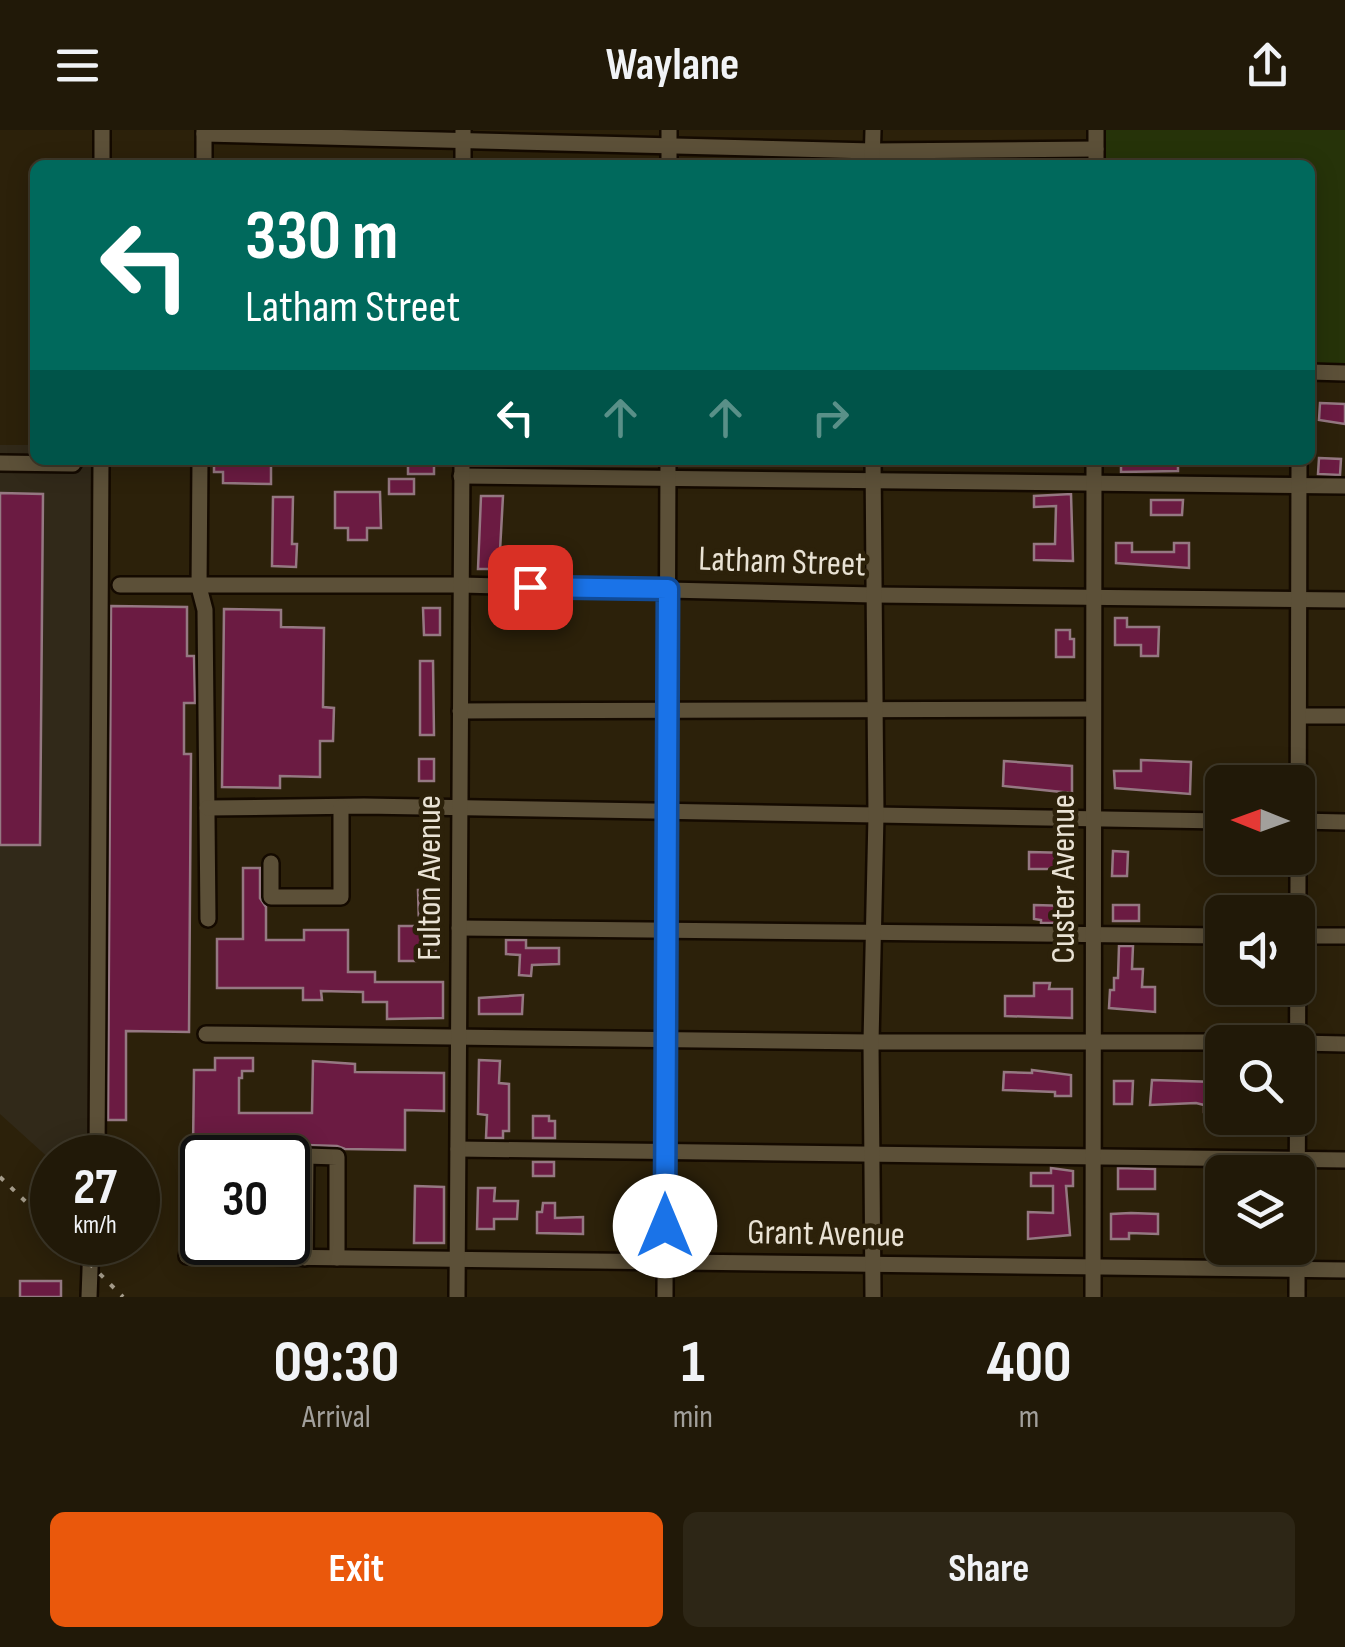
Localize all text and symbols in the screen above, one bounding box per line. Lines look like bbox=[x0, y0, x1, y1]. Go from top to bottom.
icon: menu bbox=[50, 38, 105, 93]
text: Waylane bbox=[606, 38, 739, 93]
icon: share bbox=[1240, 38, 1295, 93]
text: 330 m bbox=[245, 195, 398, 279]
icon: left bbox=[80, 200, 210, 330]
text: Latham Street bbox=[245, 280, 460, 335]
icon: left bbox=[488, 390, 543, 445]
icon: ahead bbox=[593, 390, 648, 445]
icon: ahead bbox=[698, 390, 753, 445]
icon: right bbox=[803, 390, 858, 445]
street label: Latham Street bbox=[698, 538, 866, 586]
pin bbox=[488, 545, 573, 630]
icon: arrive bbox=[503, 560, 558, 615]
north arrow bbox=[1205, 765, 1315, 875]
map controls bbox=[1205, 765, 1315, 1265]
street label: Custer Avenue bbox=[1042, 794, 1085, 964]
street label: Fulton Avenue bbox=[408, 795, 451, 961]
button: sound bbox=[1205, 895, 1315, 1005]
button: search bbox=[1205, 1025, 1315, 1135]
speed limit sign: 30 bbox=[180, 1135, 310, 1265]
button: layers bbox=[1205, 1155, 1315, 1265]
text: 27 bbox=[73, 1158, 117, 1218]
position arrow bbox=[613, 1174, 717, 1278]
text: km/h bbox=[73, 1210, 117, 1241]
street label: Grant Avenue bbox=[747, 1211, 905, 1257]
text: 09:30 bbox=[273, 1327, 399, 1399]
text: 1 bbox=[681, 1327, 705, 1399]
text: 400 bbox=[986, 1327, 1072, 1399]
text: Arrival bbox=[302, 1398, 371, 1437]
text: min bbox=[673, 1398, 713, 1437]
text: m bbox=[1019, 1398, 1039, 1437]
button: Exit bbox=[50, 1512, 663, 1627]
button: Share bbox=[683, 1512, 1295, 1627]

